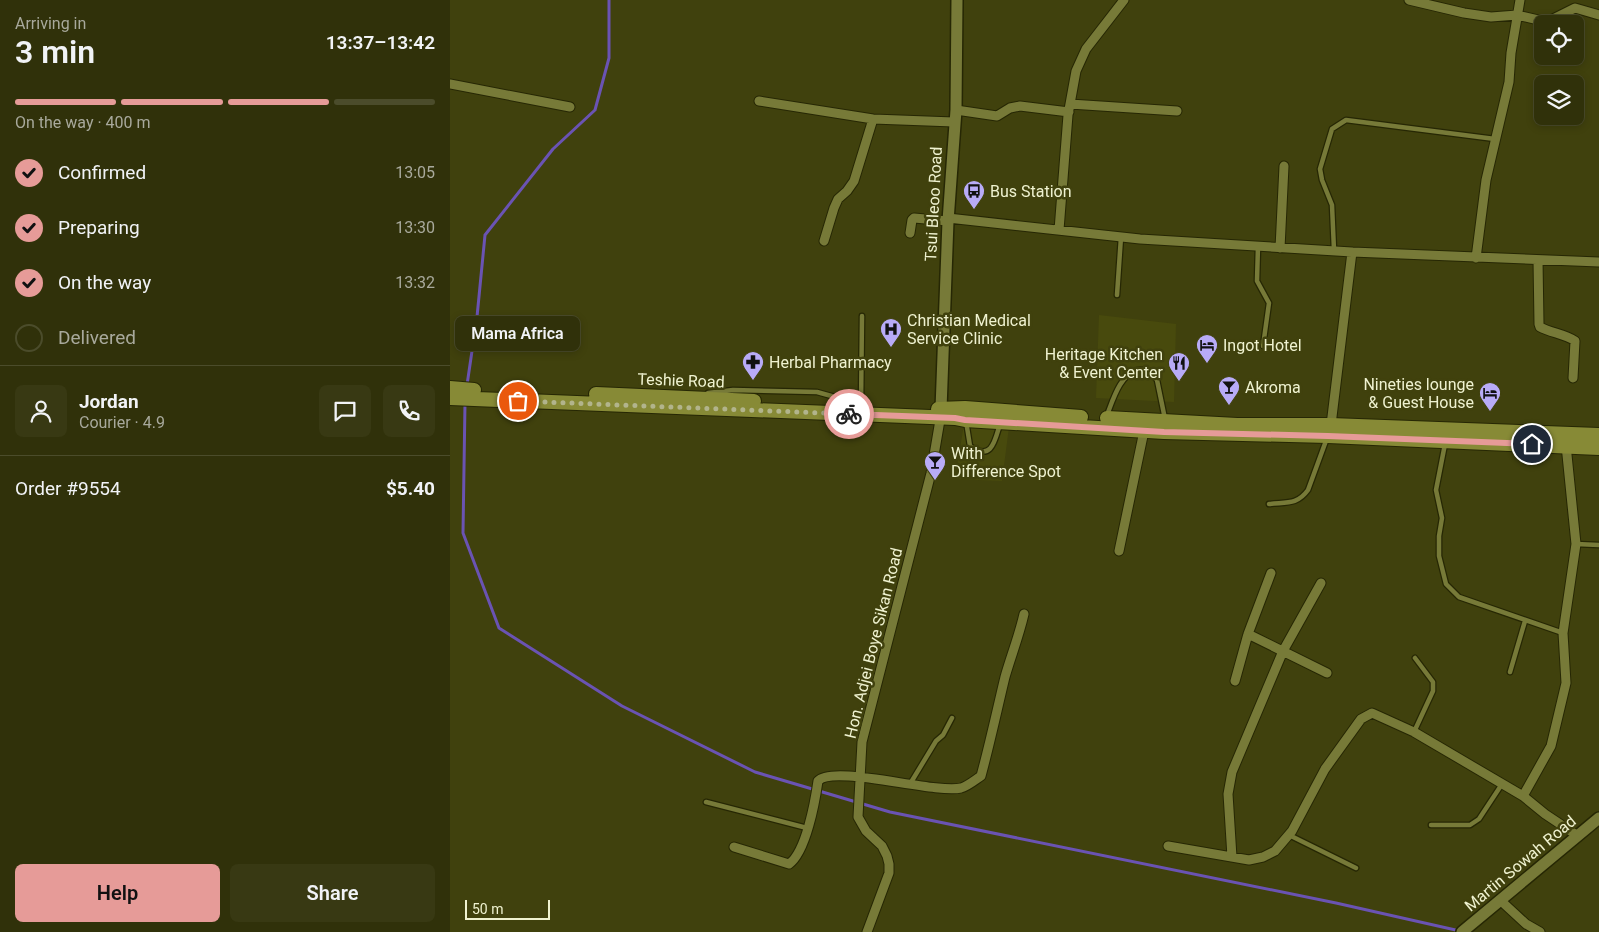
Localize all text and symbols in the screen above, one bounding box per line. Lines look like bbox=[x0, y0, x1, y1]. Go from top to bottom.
text: Arriving in bbox=[15, 14, 86, 33]
map controls bbox=[1534, 15, 1584, 125]
button: locate bbox=[1534, 15, 1584, 65]
text: 13:37–13:42 bbox=[326, 31, 435, 54]
text: 3 min bbox=[15, 33, 95, 71]
button: layers bbox=[1534, 75, 1584, 125]
text: On the way · 400 m bbox=[15, 113, 151, 132]
street label: Tsui Bleoo Road bbox=[921, 146, 946, 262]
icon: check bbox=[15, 159, 43, 187]
text: Confirmed bbox=[58, 161, 146, 184]
text: 13:05 bbox=[395, 163, 435, 182]
bus stop icon: Bus Station bbox=[962, 179, 986, 210]
place label: Bus Station bbox=[990, 182, 1072, 201]
icon: check bbox=[15, 214, 43, 242]
text: Preparing bbox=[58, 216, 140, 239]
text: 13:30 bbox=[395, 218, 435, 237]
icon: check bbox=[15, 269, 43, 297]
text: On the way bbox=[58, 271, 151, 294]
text: 13:32 bbox=[395, 273, 435, 292]
place label: Christian Medical Service Clinic bbox=[907, 311, 1031, 348]
callout: Mama Africa bbox=[455, 316, 580, 351]
hospital icon: Christian Medical Service Clinic bbox=[879, 317, 903, 348]
text: Mama Africa bbox=[471, 324, 564, 343]
text: Delivered bbox=[58, 326, 136, 349]
hotel icon: Ingot Hotel bbox=[1195, 333, 1219, 364]
place label: Ingot Hotel bbox=[1223, 336, 1302, 355]
place label: Heritage Kitchen & Event Center bbox=[1045, 345, 1164, 382]
pharmacy icon: Herbal Pharmacy bbox=[741, 350, 765, 381]
restaurant icon: Heritage Kitchen & Event Center bbox=[1167, 351, 1191, 382]
place label: Herbal Pharmacy bbox=[769, 353, 892, 372]
street label: Teshie Road bbox=[637, 369, 725, 392]
bar icon: Akroma bbox=[1217, 375, 1241, 406]
place label: Nineties lounge & Guest House bbox=[1363, 375, 1474, 412]
place label: Akroma bbox=[1245, 378, 1301, 397]
pin bbox=[497, 380, 539, 422]
hotel icon: Nineties lounge & Guest House bbox=[1478, 381, 1502, 412]
button: person bbox=[15, 385, 67, 437]
button: chat bbox=[319, 385, 371, 437]
button: phone bbox=[383, 385, 435, 437]
icon: bag bbox=[504, 387, 532, 415]
courier bbox=[824, 389, 874, 439]
text: Jordan bbox=[79, 390, 139, 413]
icon: bike bbox=[835, 400, 863, 428]
text: Courier · 4.9 bbox=[79, 413, 165, 432]
pin bbox=[1511, 423, 1553, 465]
icon: home bbox=[1518, 430, 1546, 458]
place label: With Difference Spot bbox=[951, 444, 1061, 481]
bar icon: With Difference Spot bbox=[923, 450, 947, 481]
text: Order #9554 bbox=[15, 477, 121, 500]
text: $5.40 bbox=[386, 477, 435, 500]
street label: Hon. Adjei Boye Sikan Road bbox=[841, 546, 906, 740]
street label: Martin Sowah Road bbox=[1461, 811, 1580, 915]
button: Help bbox=[15, 864, 220, 922]
button: Share bbox=[230, 864, 435, 922]
scale bar bbox=[465, 897, 550, 920]
text: 50 m bbox=[472, 901, 504, 917]

